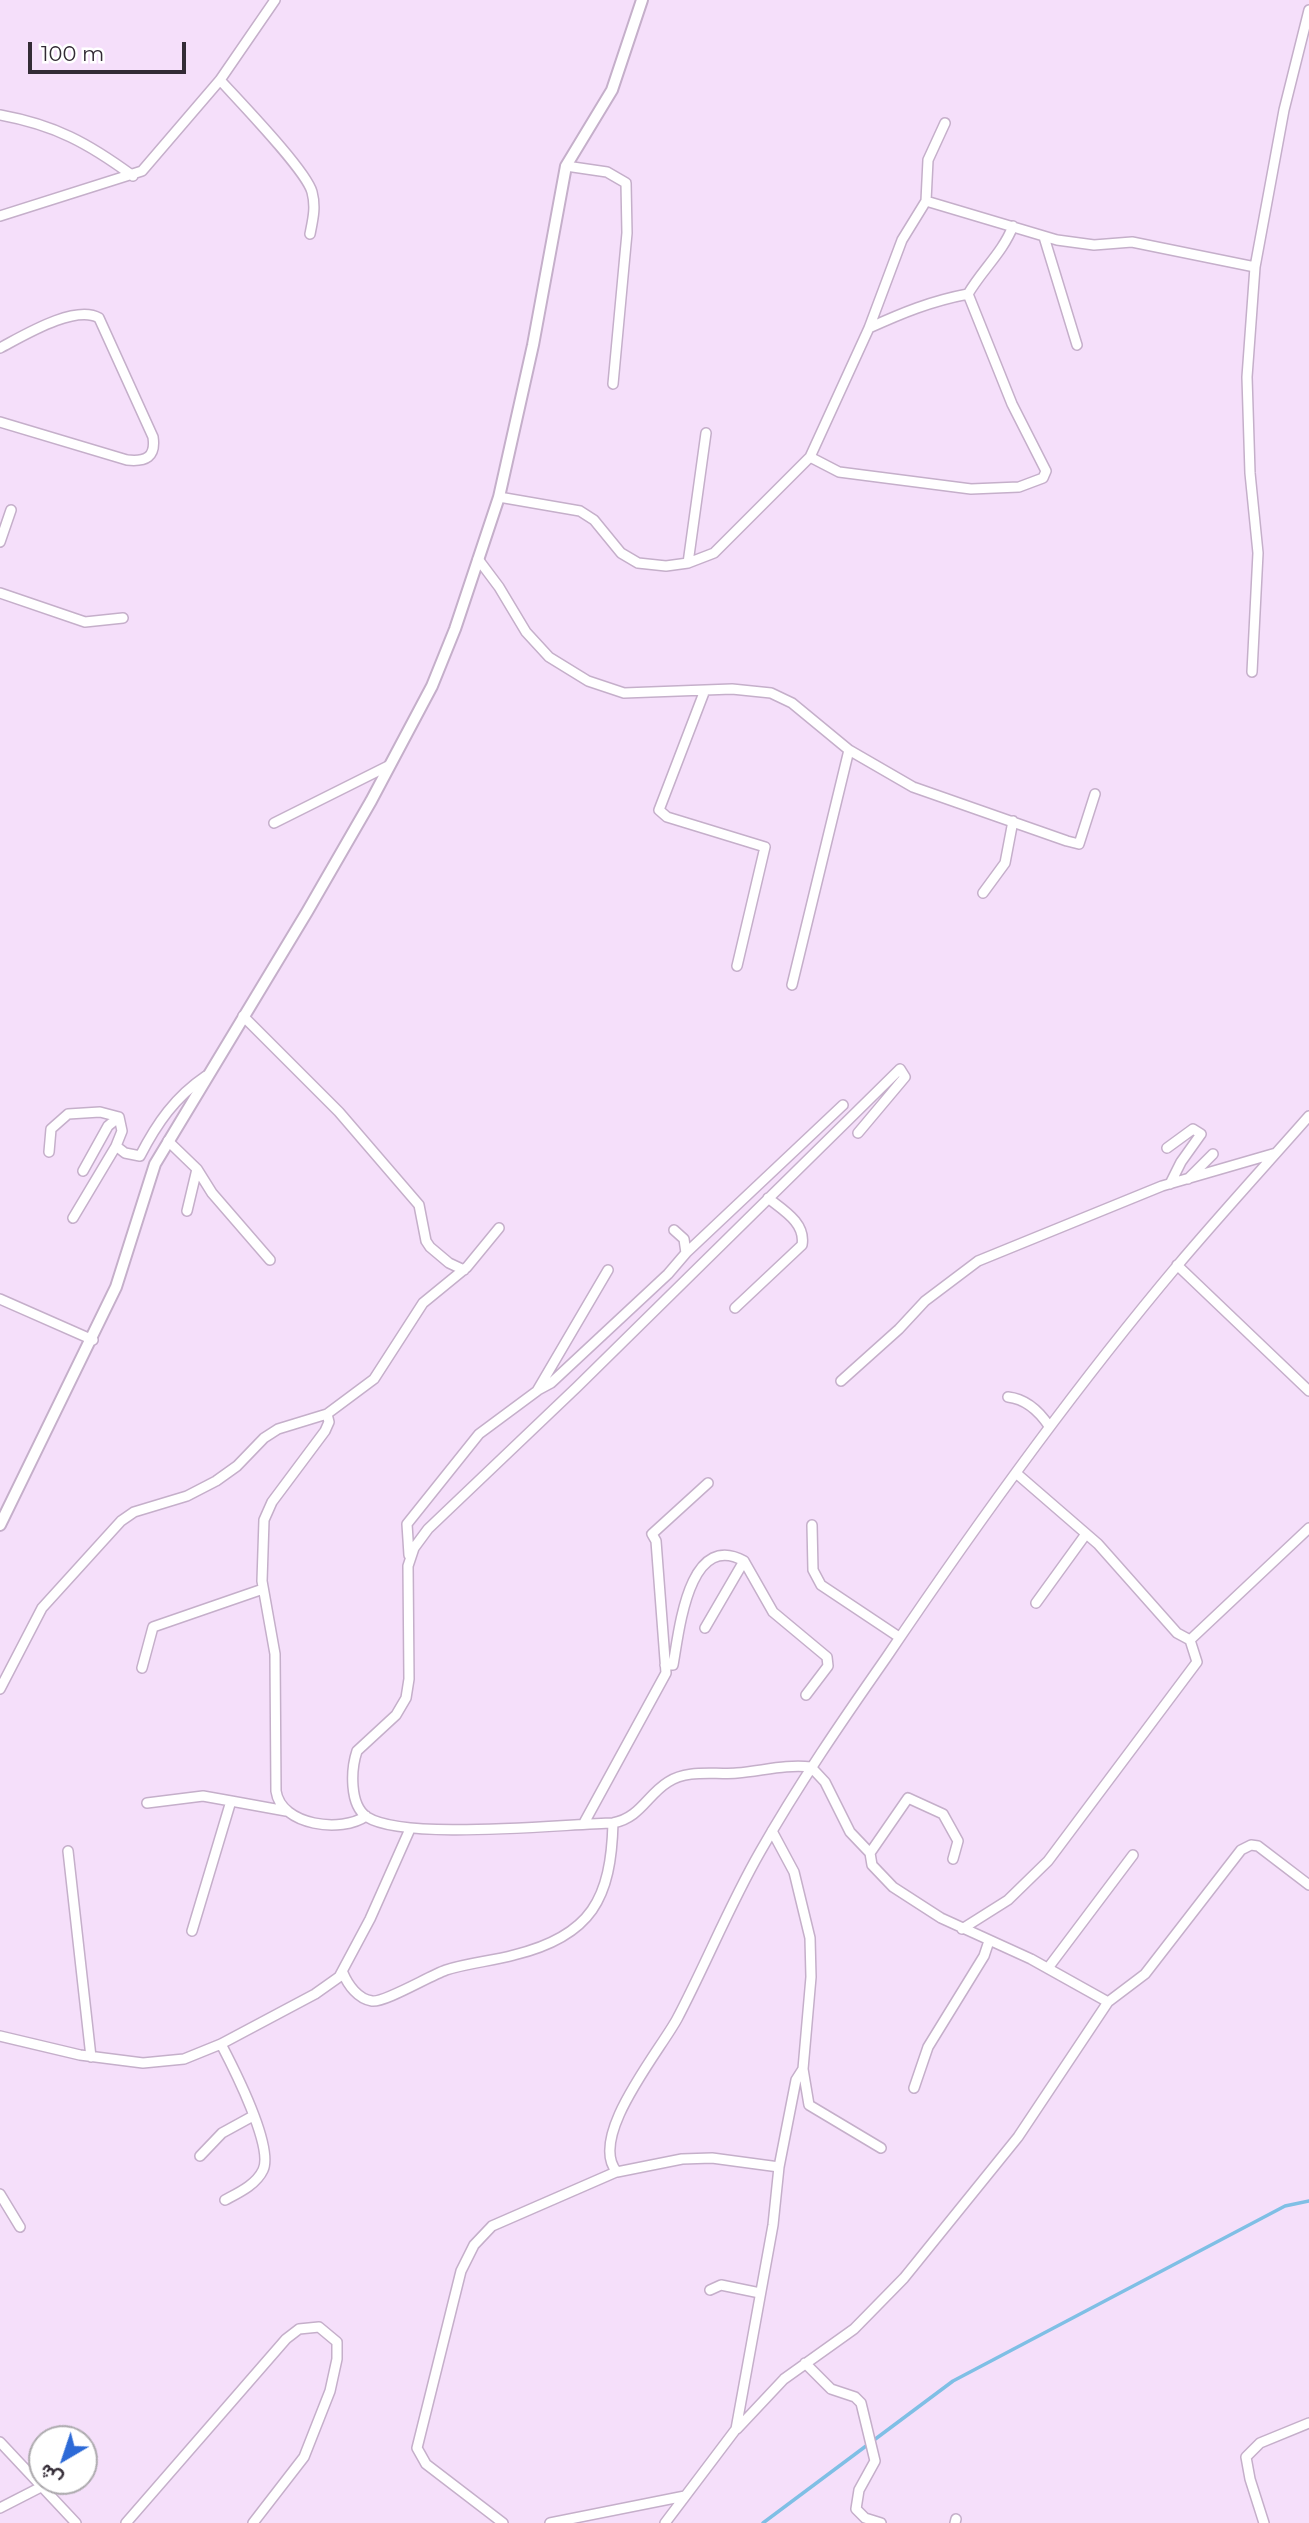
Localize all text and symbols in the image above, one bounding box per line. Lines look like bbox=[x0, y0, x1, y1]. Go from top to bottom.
scale bar bbox=[32, 28, 189, 72]
text: 100 m bbox=[41, 41, 104, 66]
north arrow bbox=[28, 2425, 98, 2495]
text: ش bbox=[35, 2459, 67, 2491]

